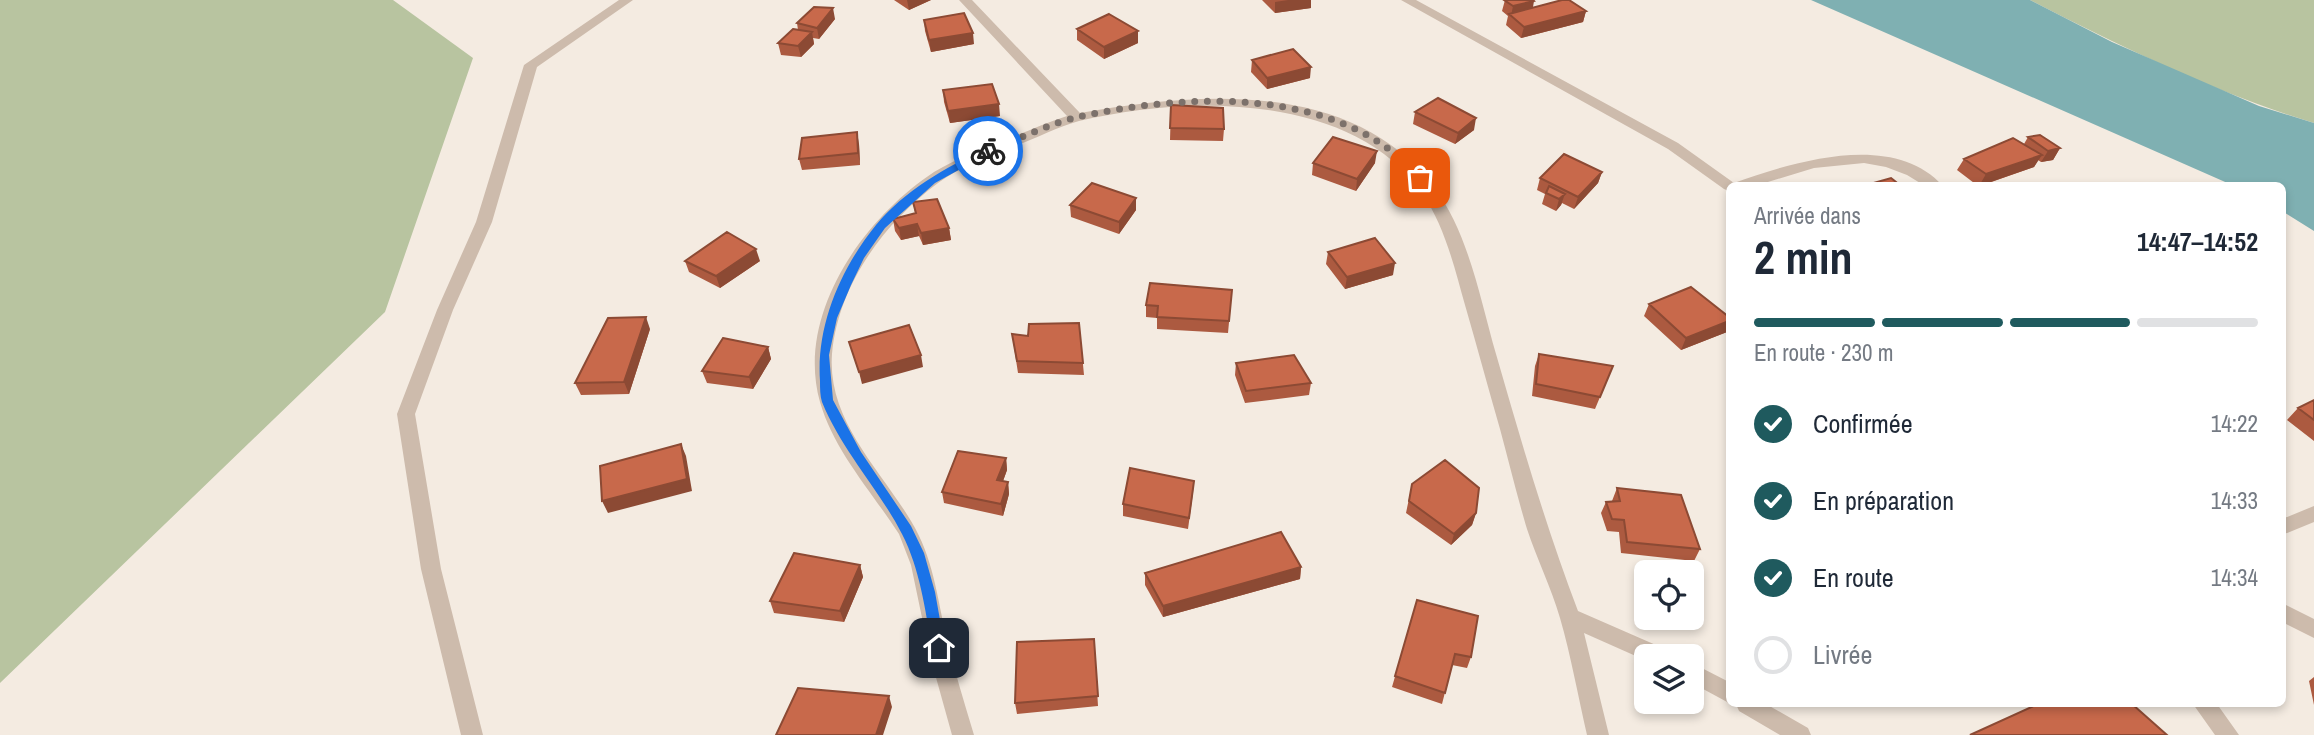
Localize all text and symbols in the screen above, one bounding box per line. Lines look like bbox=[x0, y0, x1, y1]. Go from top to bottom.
courier bbox=[953, 116, 1023, 186]
icon: bike bbox=[969, 132, 1007, 170]
pin bbox=[1390, 148, 1450, 208]
icon: bag bbox=[1401, 159, 1439, 197]
text: Arrivée dans bbox=[1754, 200, 1861, 231]
text: 14:47–14:52 bbox=[2137, 224, 2258, 259]
text: 2 min bbox=[1754, 226, 1853, 288]
text: En route · 230 m bbox=[1754, 337, 1893, 368]
icon: check bbox=[1754, 405, 1792, 443]
text: Confirmée bbox=[1813, 406, 1913, 441]
text: 14:22 bbox=[2211, 408, 2258, 439]
icon: check bbox=[1754, 482, 1792, 520]
text: En préparation bbox=[1813, 483, 1954, 518]
text: 14:33 bbox=[2211, 485, 2258, 516]
icon: check bbox=[1754, 559, 1792, 597]
map controls bbox=[1634, 560, 1704, 714]
button: locate bbox=[1634, 560, 1704, 630]
text: En route bbox=[1813, 560, 1894, 595]
text: 14:34 bbox=[2211, 562, 2258, 593]
pin bbox=[909, 618, 969, 678]
icon: home bbox=[920, 629, 958, 667]
text: Livrée bbox=[1813, 637, 1872, 672]
button: layers bbox=[1634, 644, 1704, 714]

